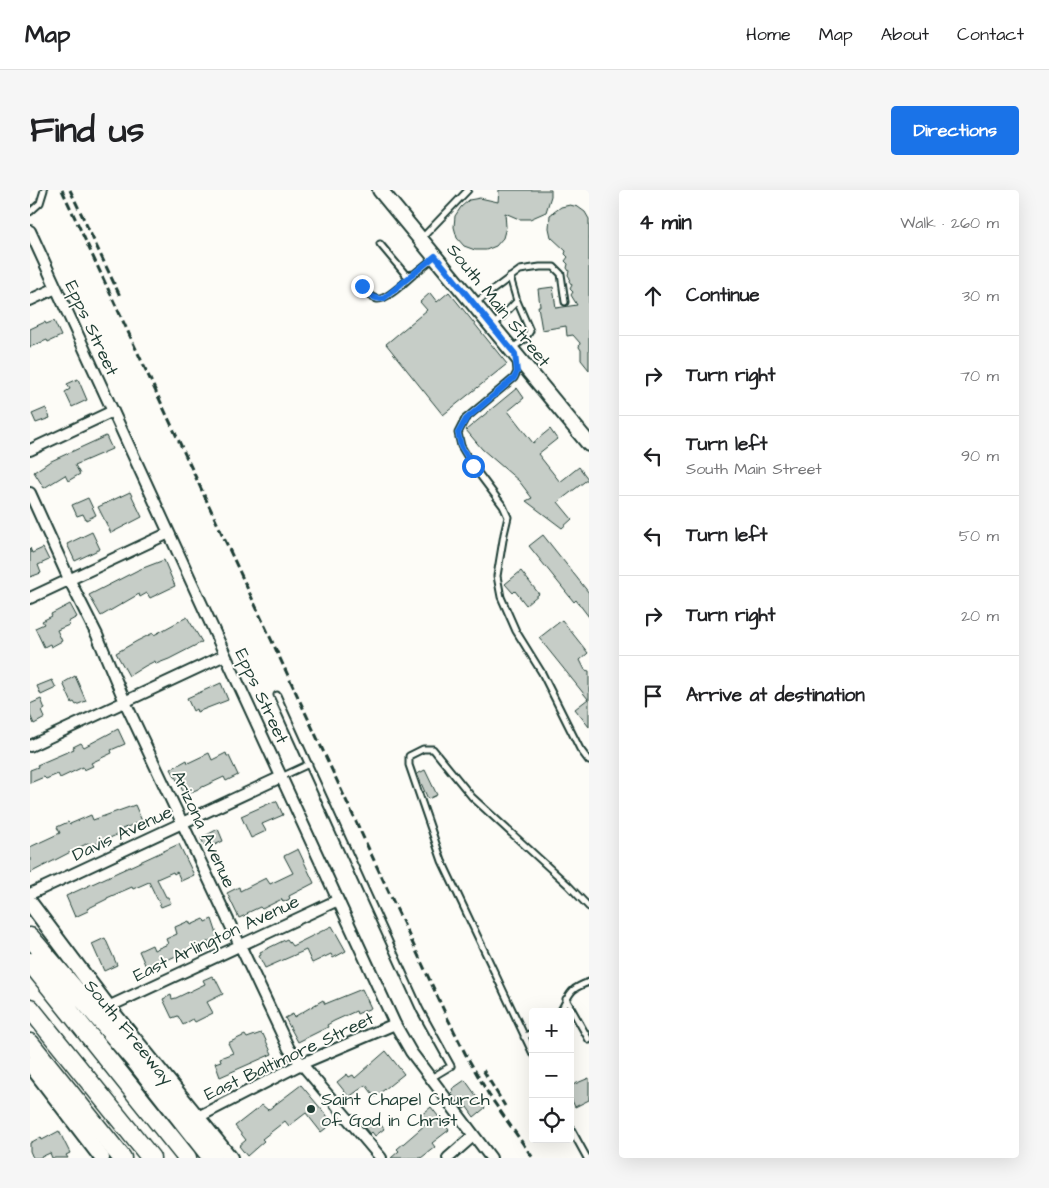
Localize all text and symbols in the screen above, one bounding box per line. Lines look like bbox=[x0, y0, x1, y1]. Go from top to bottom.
text: Map bbox=[25, 18, 70, 52]
text: Home bbox=[746, 22, 791, 47]
text: Map bbox=[819, 22, 853, 47]
text: About bbox=[881, 22, 929, 47]
text: Contact bbox=[957, 22, 1024, 47]
text: Find us bbox=[30, 106, 144, 155]
button: Directions bbox=[891, 106, 1019, 155]
text: 4 min bbox=[639, 208, 692, 237]
text: Walk · 260 m bbox=[900, 212, 999, 234]
street label: South Main Street bbox=[441, 238, 557, 373]
route end bbox=[351, 275, 374, 298]
street label: Epps Street bbox=[59, 276, 125, 381]
icon: ahead bbox=[639, 282, 667, 310]
text: Continue bbox=[686, 282, 760, 309]
text: 30 m bbox=[962, 285, 999, 307]
icon: right bbox=[639, 362, 667, 390]
text: Turn right bbox=[686, 362, 775, 389]
text: 70 m bbox=[960, 365, 999, 387]
text: Turn left bbox=[686, 431, 767, 458]
icon: left bbox=[639, 442, 667, 470]
text: 90 m bbox=[961, 445, 999, 467]
route start bbox=[462, 455, 485, 478]
text: South Main Street bbox=[686, 458, 822, 480]
icon: left bbox=[639, 522, 667, 550]
text: Turn left bbox=[686, 522, 767, 549]
text: 50 m bbox=[959, 525, 999, 547]
icon: right bbox=[639, 602, 667, 630]
text: Turn right bbox=[686, 602, 775, 629]
text: 20 m bbox=[961, 605, 999, 627]
street label: Epps Street bbox=[229, 644, 295, 749]
icon: arrive bbox=[639, 682, 667, 710]
text: Arrive at destination bbox=[686, 682, 865, 709]
street label: Arizona Avenue bbox=[165, 766, 242, 892]
street label: Davis Avenue bbox=[68, 799, 176, 868]
street label: East Arlington Avenue bbox=[129, 889, 304, 989]
street label: South Freeway bbox=[77, 974, 179, 1091]
street label: East Baltimore Street bbox=[200, 1006, 379, 1107]
map controls bbox=[529, 1008, 574, 1143]
button: + bbox=[529, 1008, 574, 1053]
button: − bbox=[529, 1053, 574, 1098]
place label: Saint Chapel Church of God in Christ bbox=[321, 1087, 490, 1133]
button: locate bbox=[529, 1098, 574, 1143]
marker: Saint Chapel Church of God in Christ bbox=[305, 1103, 317, 1115]

